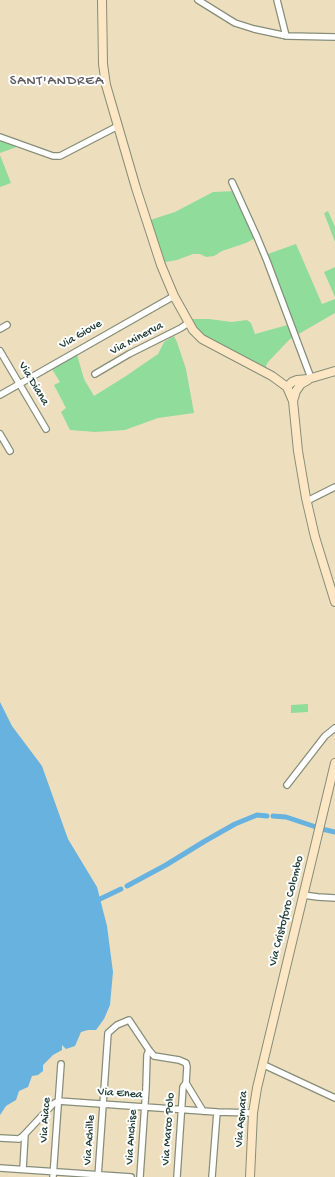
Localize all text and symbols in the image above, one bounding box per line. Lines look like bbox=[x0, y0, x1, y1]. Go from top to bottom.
district label: SANT'ANDREA bbox=[10, 74, 104, 90]
street label: Via Giove bbox=[57, 317, 105, 353]
street label: Via Minerva bbox=[108, 319, 166, 359]
street label: Via Diana bbox=[14, 360, 52, 408]
street label: Via Cristoforo Colombo bbox=[266, 854, 308, 968]
street label: Via Enea bbox=[97, 1085, 143, 1103]
street label: Via Asmara bbox=[232, 1090, 252, 1148]
street label: Via Marco Polo bbox=[159, 1092, 179, 1166]
street label: Via Aiace bbox=[37, 1097, 55, 1143]
street label: Via Anchise bbox=[123, 1109, 141, 1165]
street label: Via Achille bbox=[81, 1114, 99, 1166]

